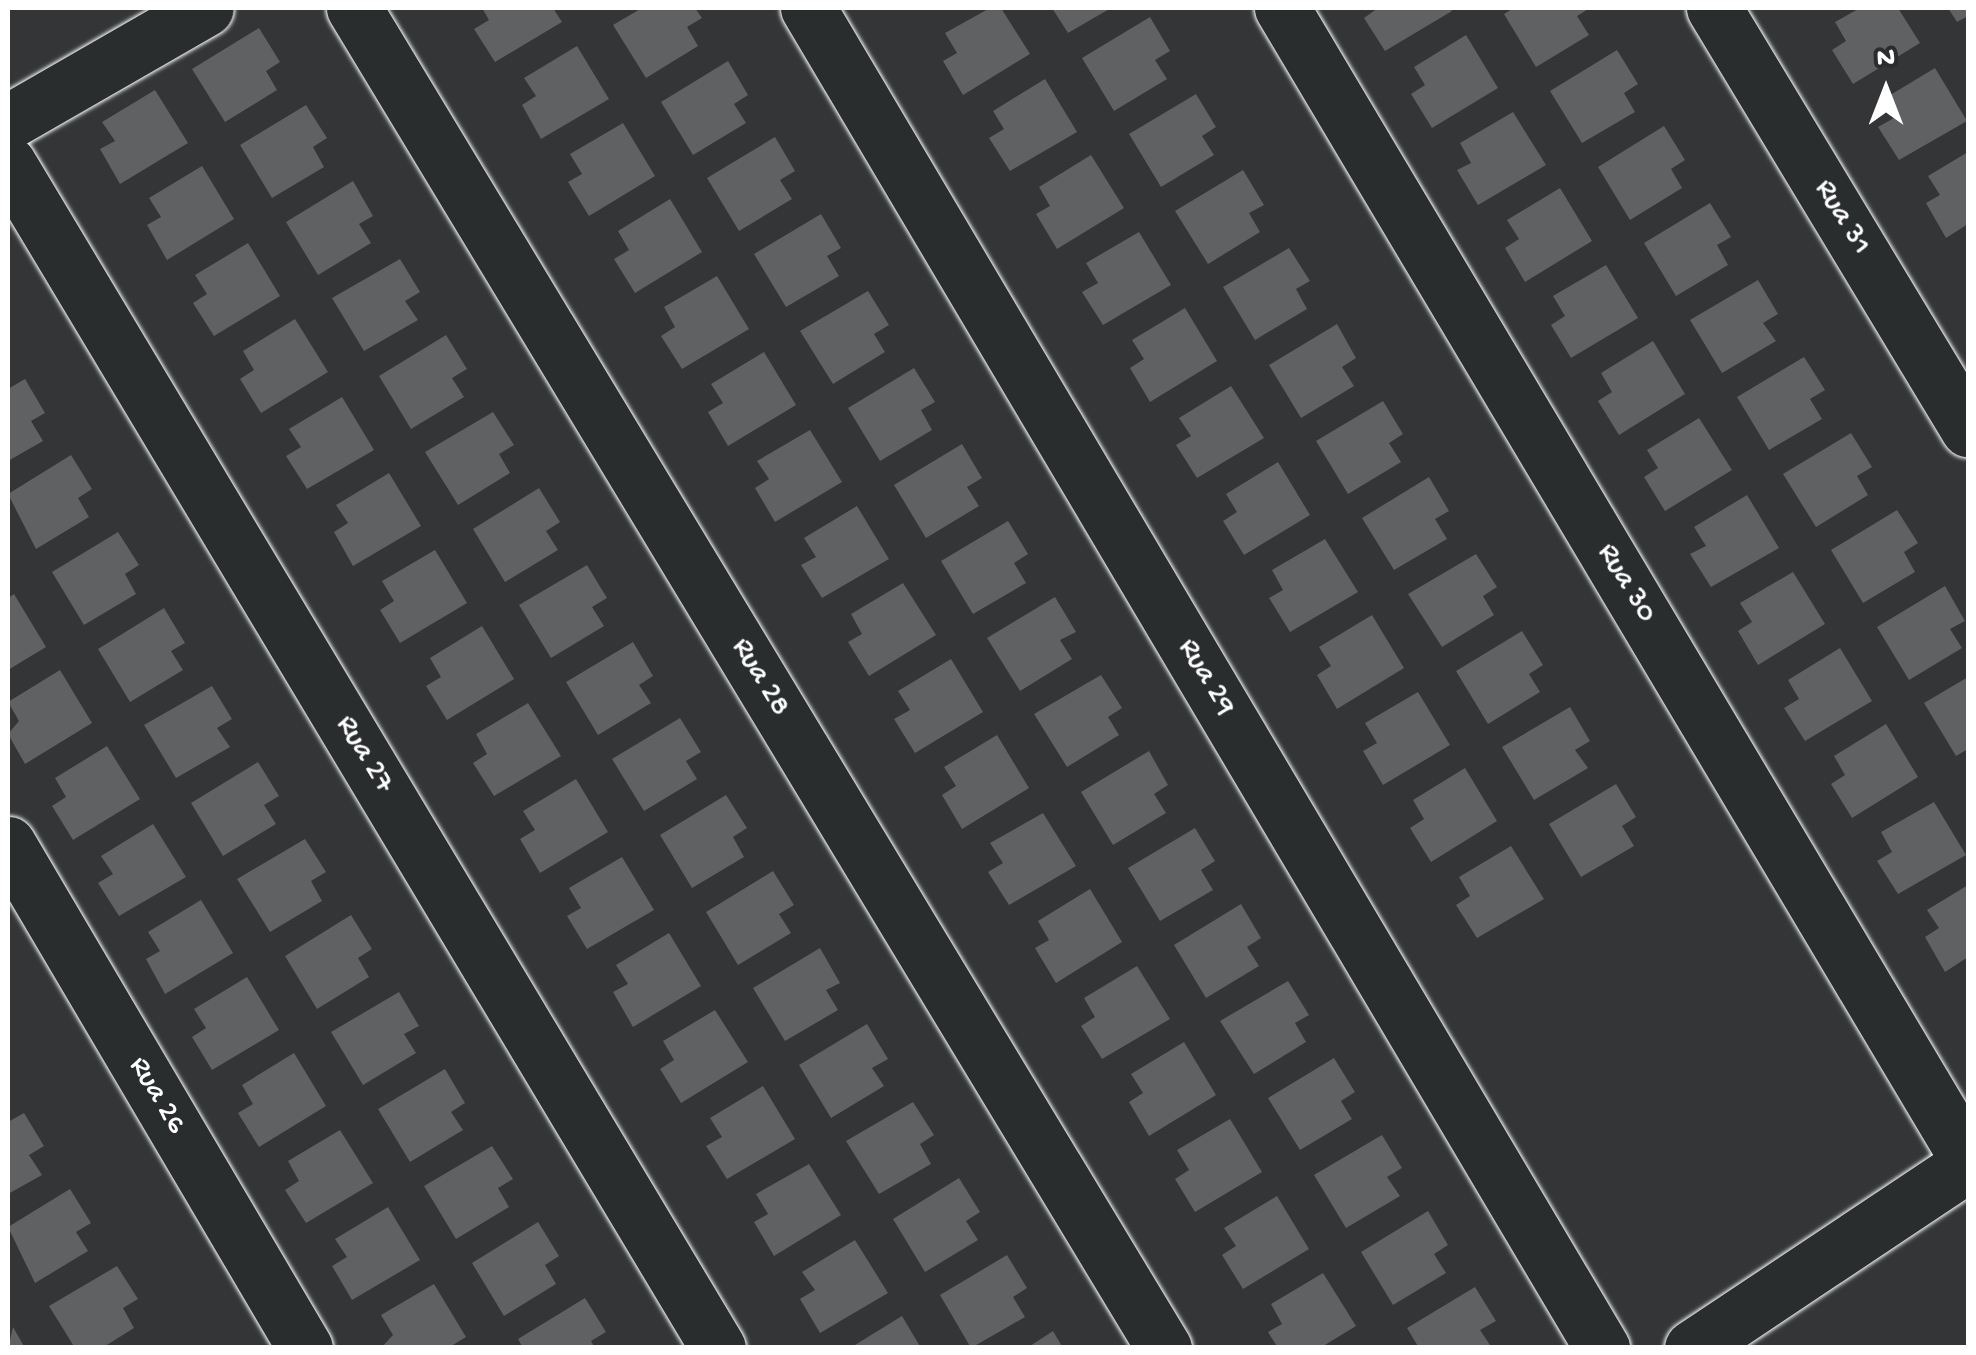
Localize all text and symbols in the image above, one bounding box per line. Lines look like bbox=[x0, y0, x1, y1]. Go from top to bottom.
north arrow bbox=[1836, 40, 1936, 140]
text: N bbox=[1877, 43, 1895, 76]
street label: Rua 31 bbox=[1805, 174, 1877, 262]
street label: Rua 30 bbox=[1587, 538, 1663, 630]
street label: Rua 28 bbox=[722, 632, 796, 724]
street label: Rua 29 bbox=[1168, 633, 1242, 723]
street label: Rua 27 bbox=[326, 710, 400, 800]
street label: Rua 26 bbox=[119, 1051, 193, 1141]

